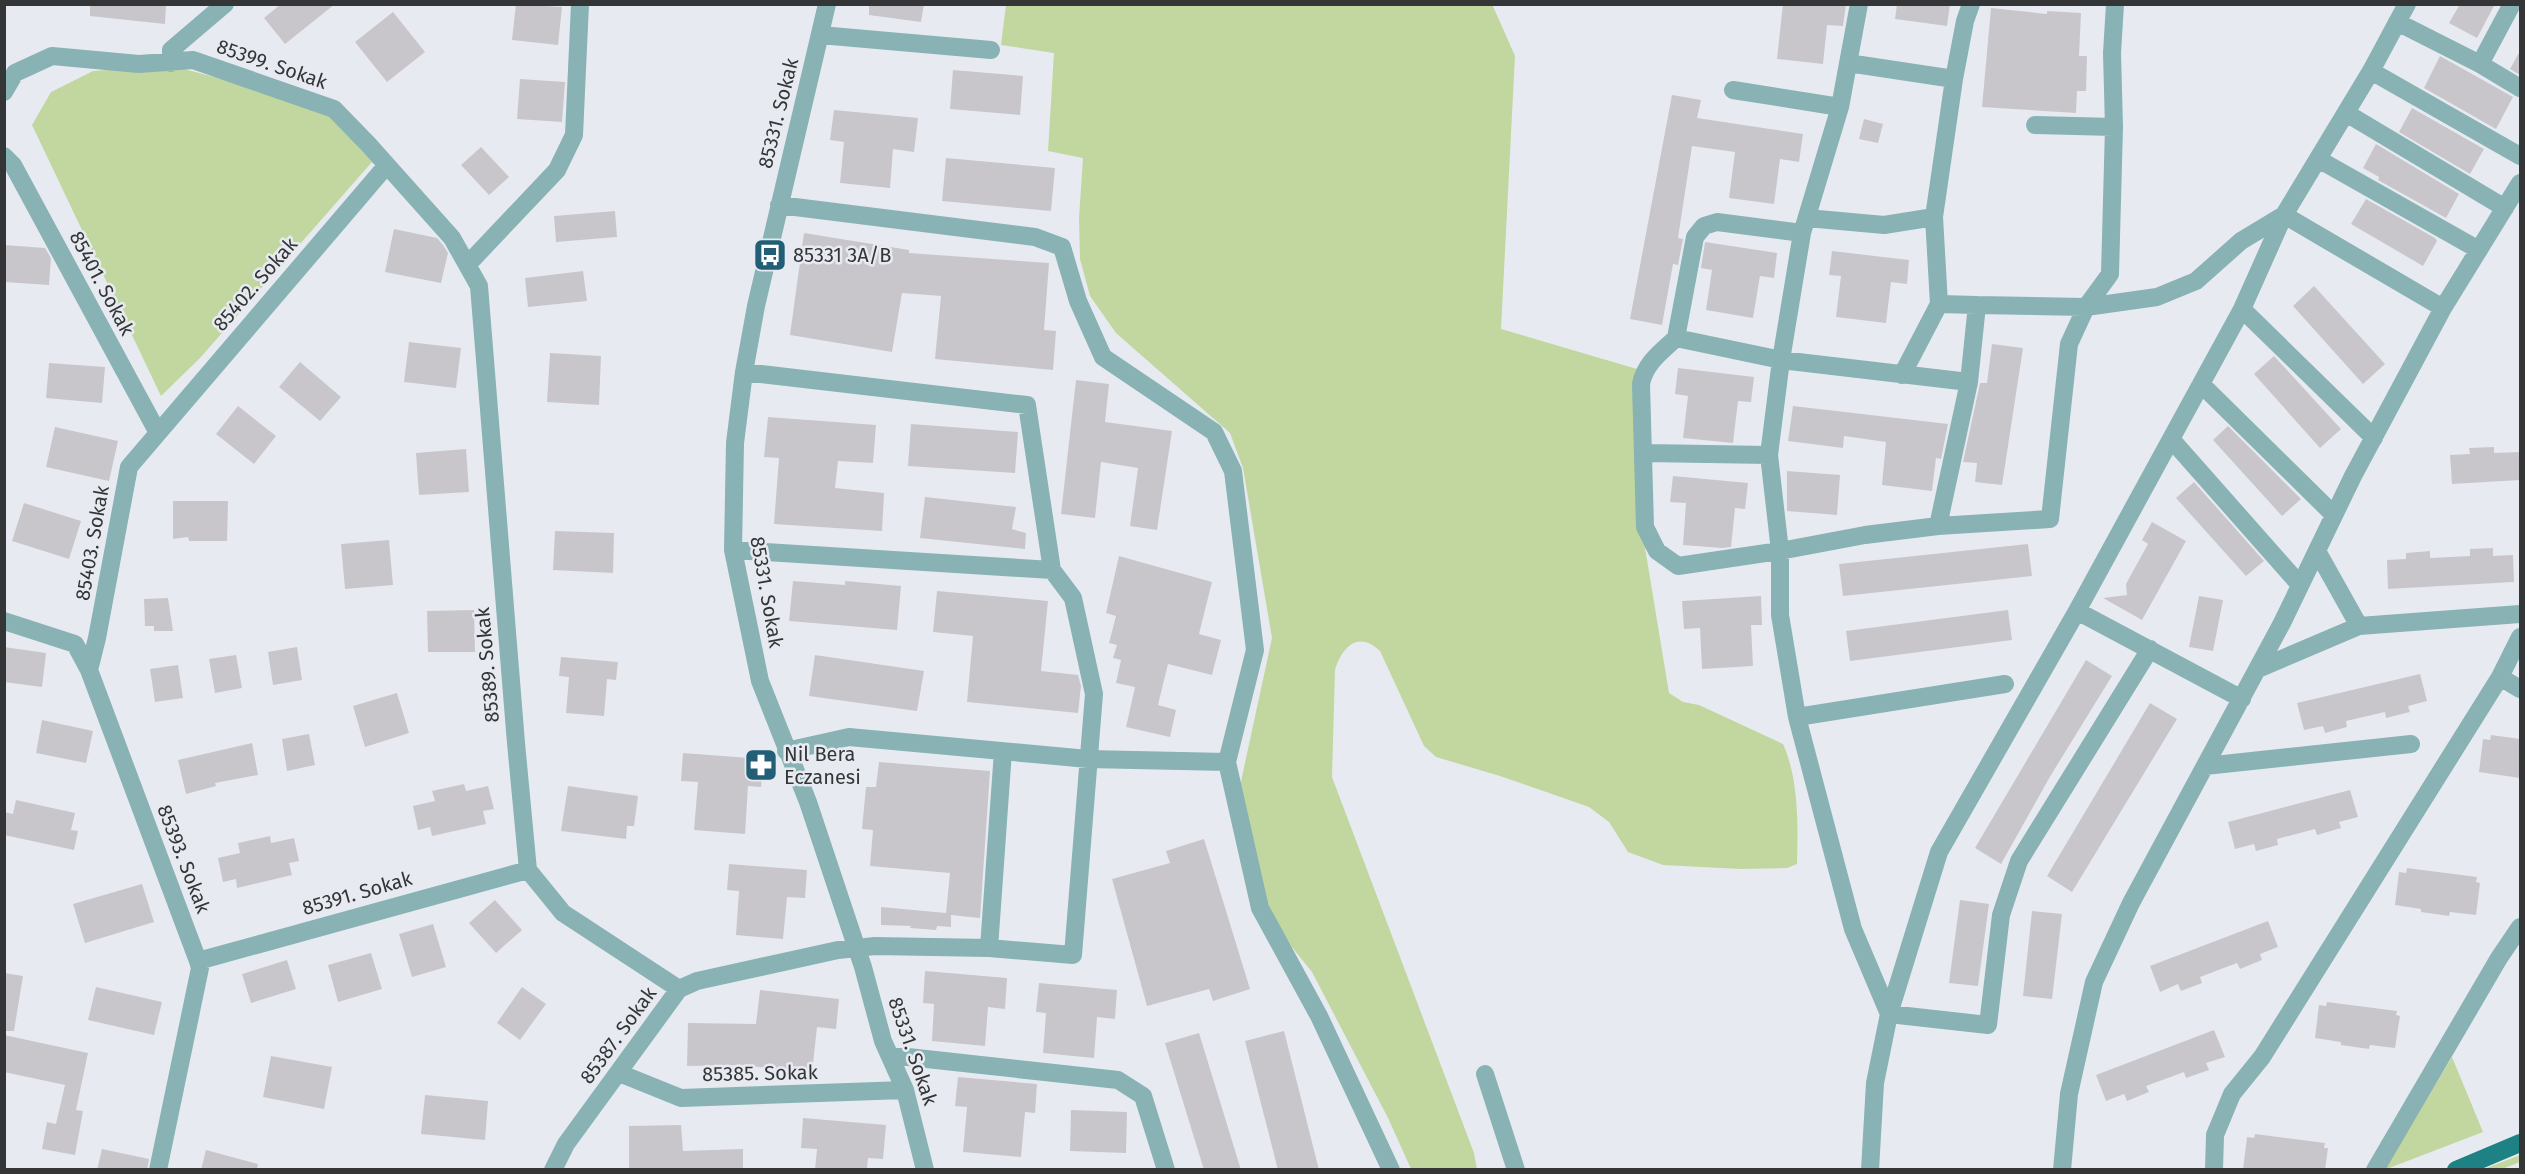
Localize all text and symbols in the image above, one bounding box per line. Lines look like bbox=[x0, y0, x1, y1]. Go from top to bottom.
street label: 85399. Sokak bbox=[214, 34, 331, 94]
street label: 85331. Sokak bbox=[753, 55, 803, 171]
street label: 85401. Sokak bbox=[64, 227, 140, 340]
street label: 85402. Sokak bbox=[208, 232, 303, 336]
bus stop icon: 85331 3A/B bbox=[752, 237, 788, 273]
place label: 85331 3A/B bbox=[793, 243, 891, 267]
street label: 85403. Sokak bbox=[70, 483, 114, 602]
street label: 85331. Sokak bbox=[745, 534, 789, 650]
street label: 85389. Sokak bbox=[470, 606, 504, 724]
place label: Nil Bera Eczanesi bbox=[784, 742, 861, 789]
pharmacy icon: Nil Bera Eczanesi bbox=[743, 747, 779, 783]
street label: 85393. Sokak bbox=[152, 801, 216, 917]
street label: 85391. Sokak bbox=[299, 866, 415, 920]
street label: 85387. Sokak bbox=[575, 981, 662, 1088]
street label: 85331. Sokak bbox=[883, 994, 943, 1109]
street label: 85385. Sokak bbox=[702, 1060, 819, 1086]

